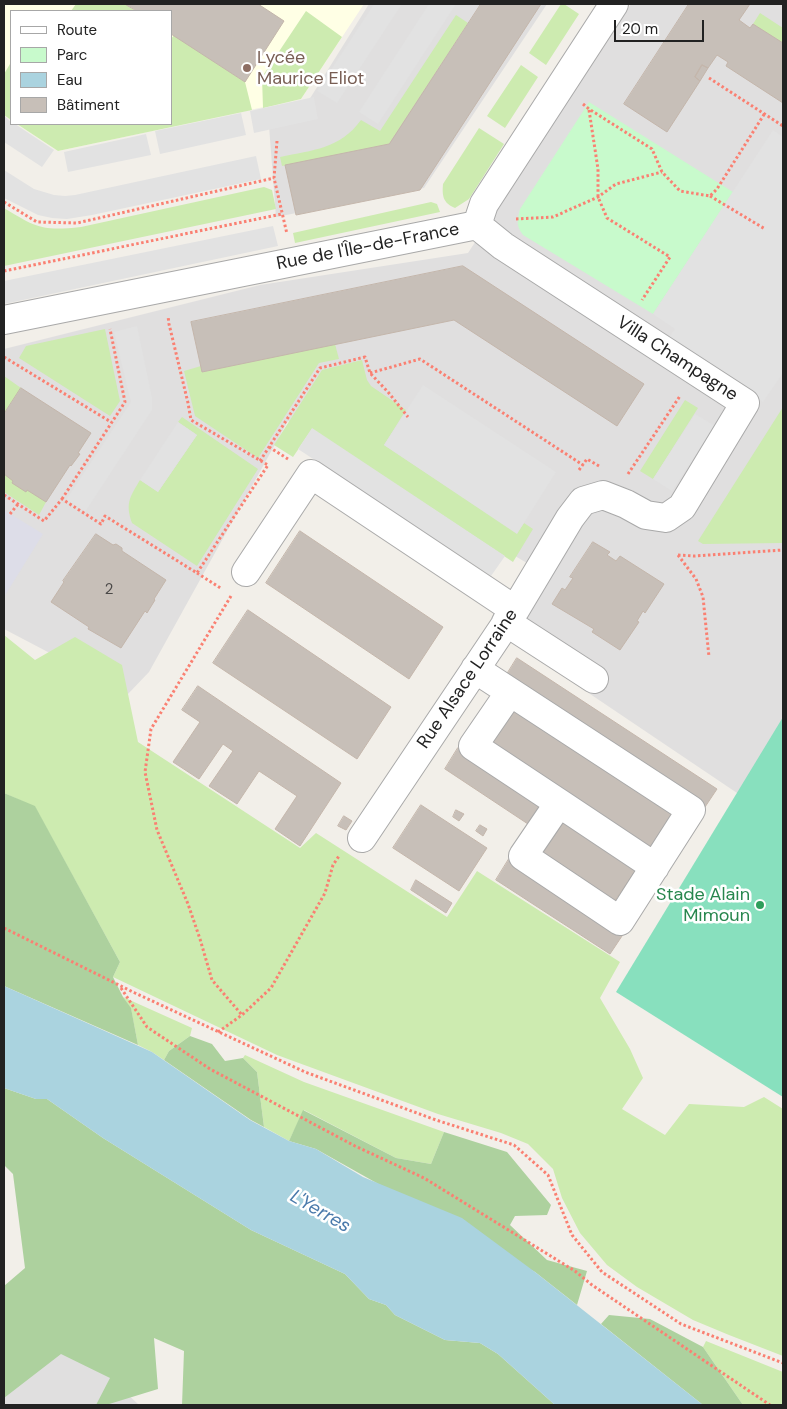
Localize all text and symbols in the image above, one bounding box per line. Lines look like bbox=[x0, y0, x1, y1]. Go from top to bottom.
legend bbox=[10, 10, 172, 125]
scale bar bbox=[617, 10, 707, 42]
text: 20 m bbox=[622, 19, 658, 39]
text: Route bbox=[57, 20, 97, 40]
text: Parc bbox=[57, 45, 87, 65]
place label: Lycée Maurice Eliot bbox=[257, 47, 364, 90]
marker: Lycée Maurice Eliot bbox=[241, 62, 253, 74]
text: Eau bbox=[57, 70, 82, 90]
text: Bâtiment bbox=[57, 95, 120, 115]
street label: Rue de l'Île-de-France bbox=[275, 219, 461, 275]
street label: Villa Champagne bbox=[613, 312, 741, 406]
house number: 2 bbox=[105, 581, 113, 599]
street label: Rue Alsace Lorraine bbox=[413, 605, 523, 753]
place label: Stade Alain Mimoun bbox=[656, 884, 750, 926]
marker: Stade Alain Mimoun bbox=[754, 899, 766, 911]
water label: L'Yerres bbox=[286, 1186, 354, 1238]

